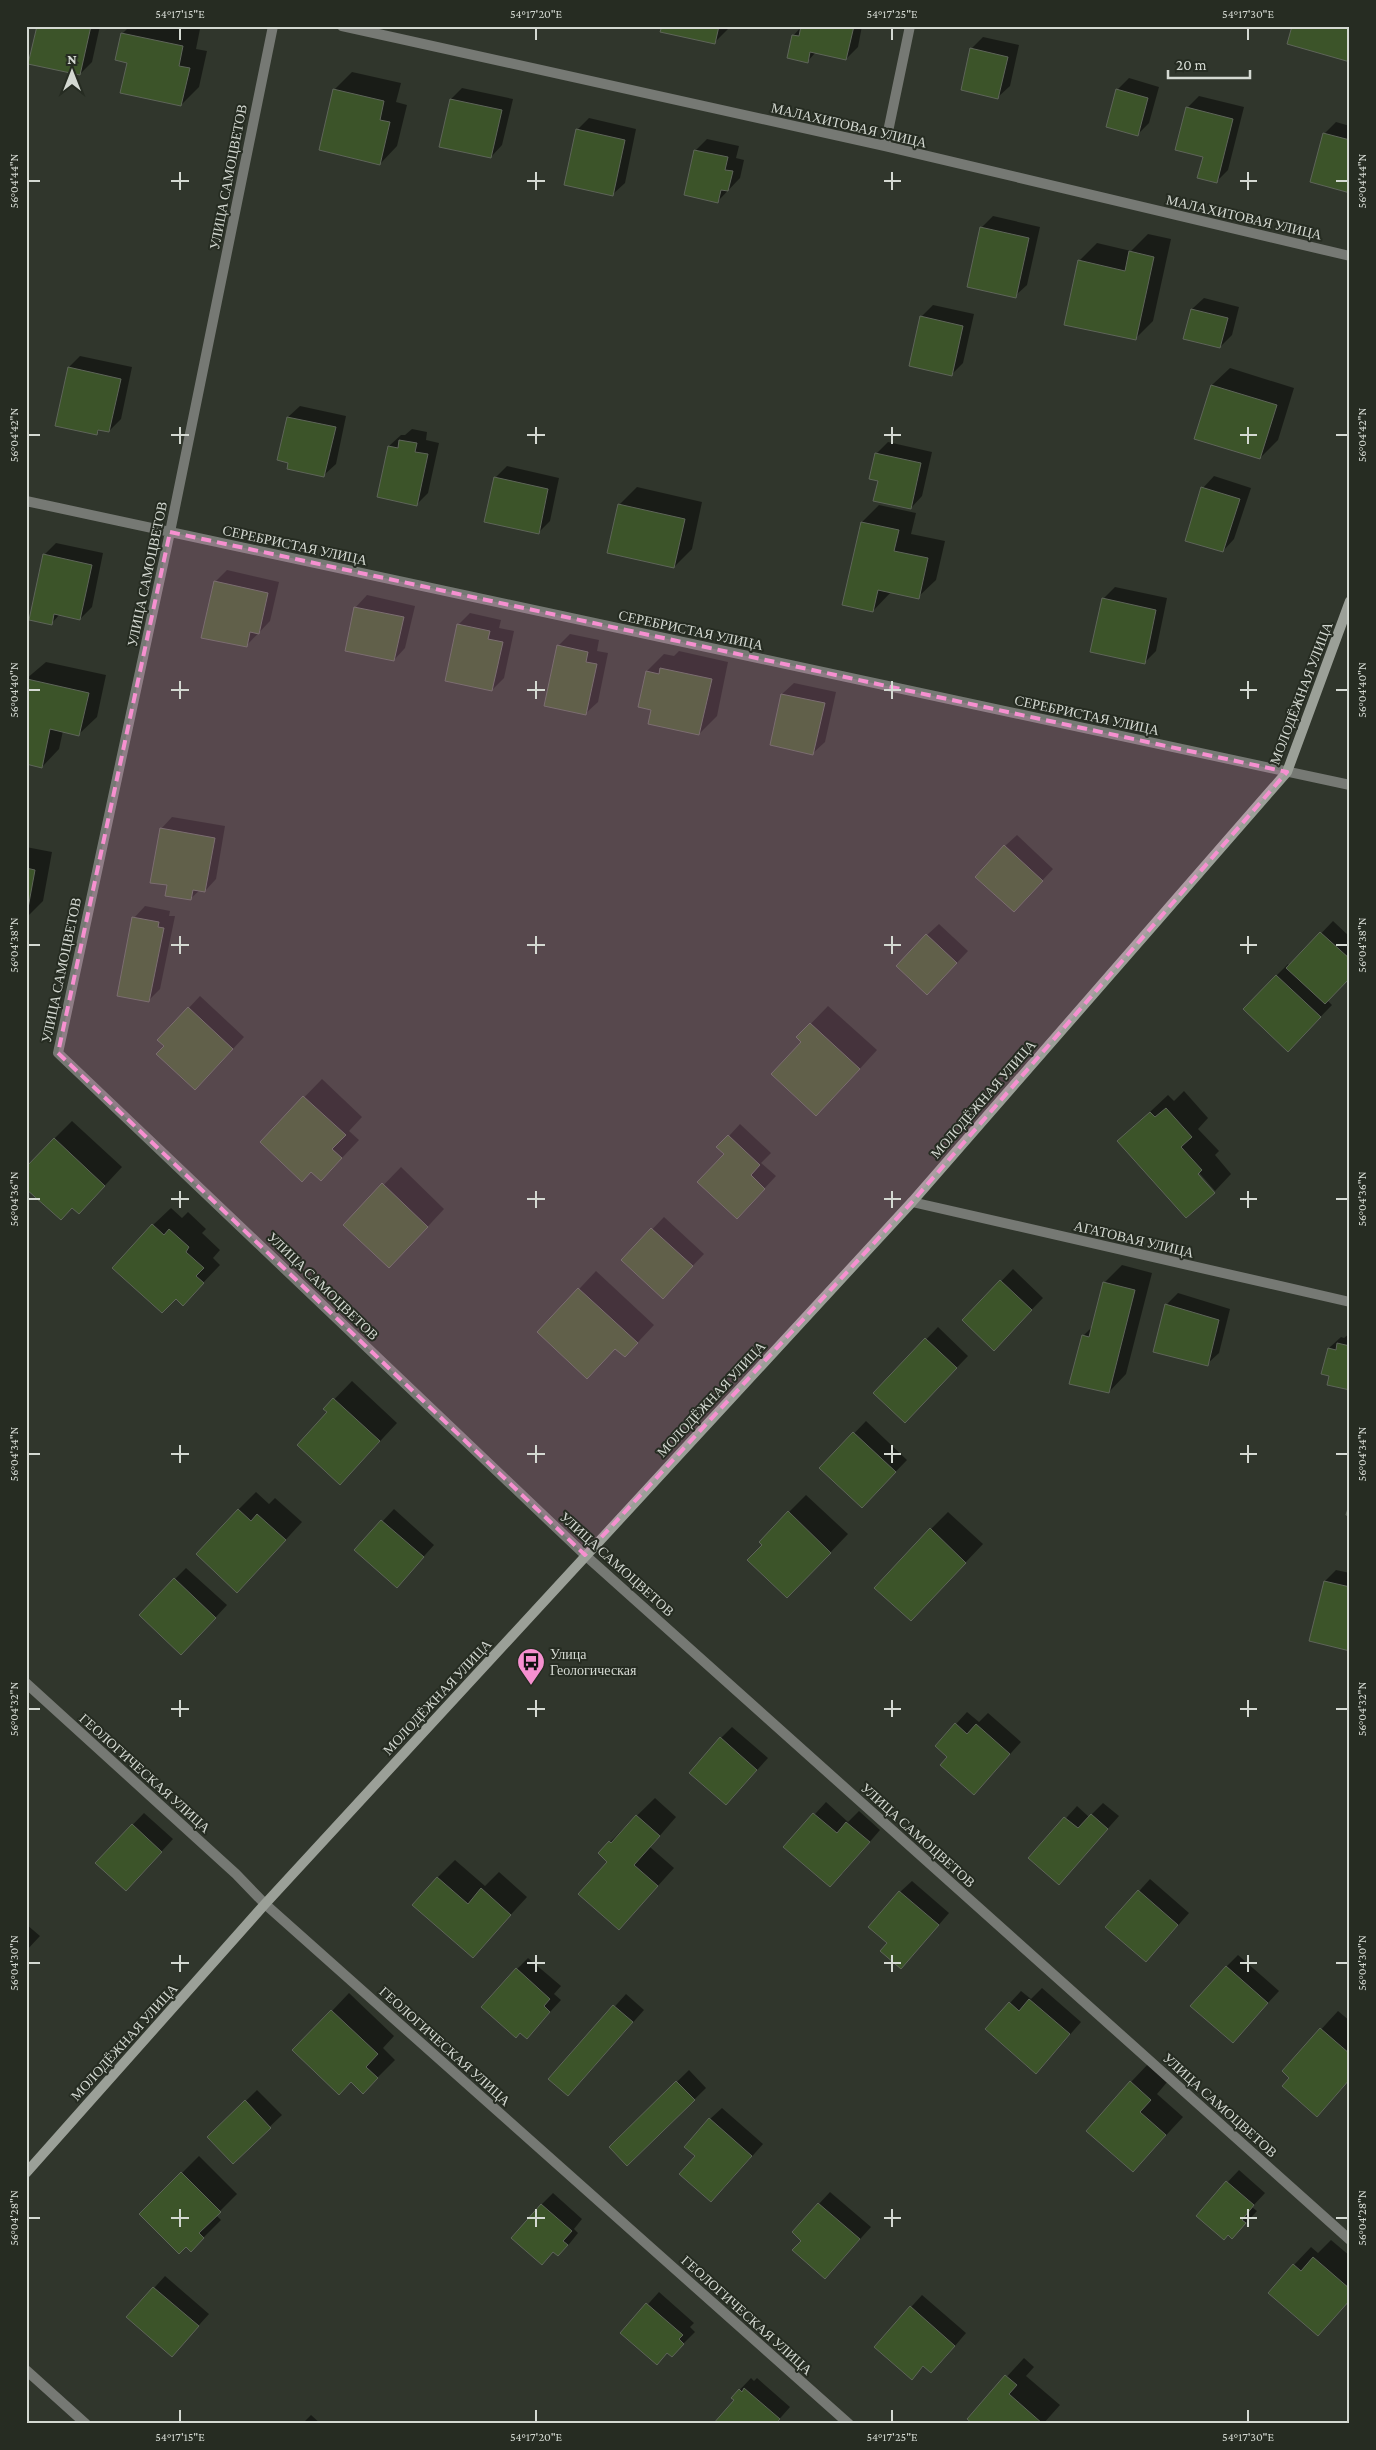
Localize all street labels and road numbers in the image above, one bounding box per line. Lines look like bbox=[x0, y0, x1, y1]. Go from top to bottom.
street label: МАЛАХИТОВАЯ УЛИЦА bbox=[769, 99, 929, 151]
street label: УЛИЦА САМОЦВЕТОВ bbox=[206, 103, 250, 251]
street label: МАЛАХИТОВАЯ УЛИЦА bbox=[1164, 191, 1324, 243]
street label: УЛИЦА САМОЦВЕТОВ bbox=[124, 500, 170, 648]
street label: СЕРЕБРИСТАЯ УЛИЦА bbox=[221, 522, 370, 568]
street label: СЕРЕБРИСТАЯ УЛИЦА bbox=[617, 607, 766, 653]
street label: МОЛОДЁЖНАЯ УЛИЦА bbox=[1266, 618, 1336, 767]
street label: СЕРЕБРИСТАЯ УЛИЦА bbox=[1013, 692, 1162, 738]
street label: УЛИЦА САМОЦВЕТОВ bbox=[38, 896, 84, 1044]
street label: МОЛОДЁЖНАЯ УЛИЦА bbox=[927, 1036, 1039, 1162]
street label: АГАТОВАЯ УЛИЦА bbox=[1072, 1217, 1196, 1261]
street label: УЛИЦА САМОЦВЕТОВ bbox=[264, 1229, 382, 1343]
street label: МОЛОДЁЖНАЯ УЛИЦА bbox=[653, 1337, 769, 1460]
street label: УЛИЦА САМОЦВЕТОВ bbox=[557, 1509, 677, 1619]
street label: МОЛОДЁЖНАЯ УЛИЦА bbox=[379, 1635, 495, 1758]
street label: ГЕОЛОГИЧЕСКАЯ УЛИЦА bbox=[76, 1710, 214, 1837]
street label: УЛИЦА САМОЦВЕТОВ bbox=[858, 1780, 978, 1890]
street label: МОЛОДЁЖНАЯ УЛИЦА bbox=[67, 1980, 181, 2104]
street label: ГЕОЛОГИЧЕСКАЯ УЛИЦА bbox=[376, 1983, 514, 2110]
street label: УЛИЦА САМОЦВЕТОВ bbox=[1160, 2050, 1280, 2160]
street label: ГЕОЛОГИЧЕСКАЯ УЛИЦА bbox=[678, 2252, 816, 2379]

